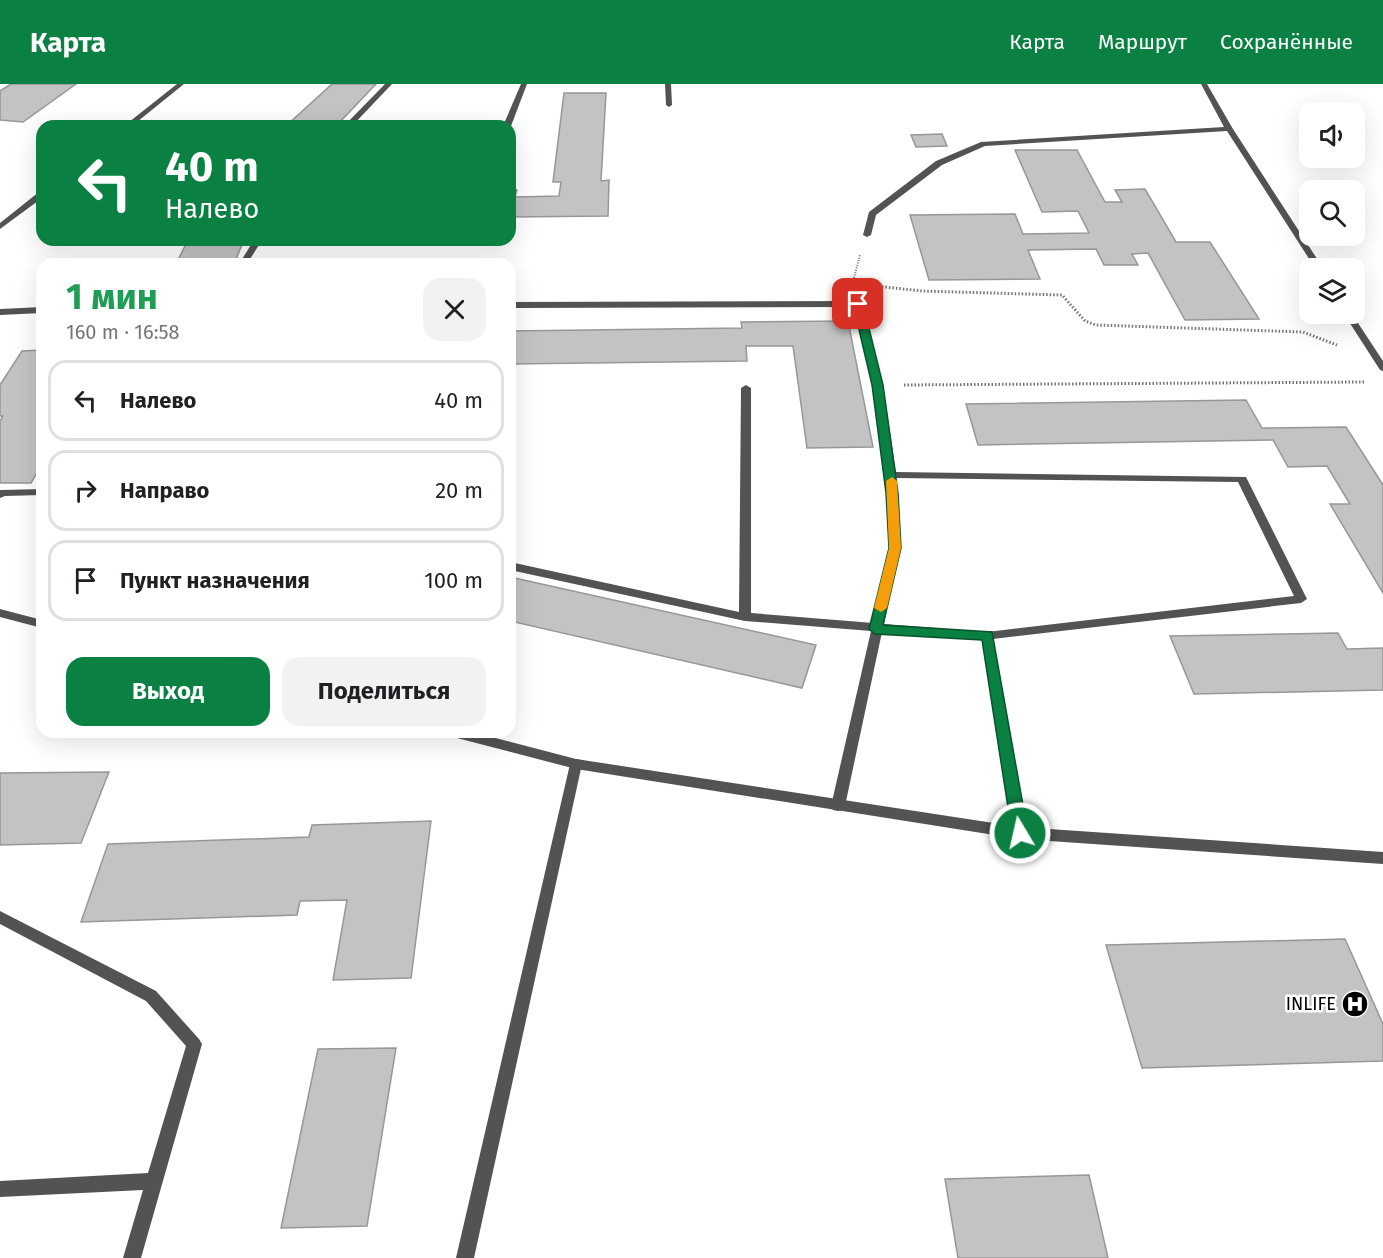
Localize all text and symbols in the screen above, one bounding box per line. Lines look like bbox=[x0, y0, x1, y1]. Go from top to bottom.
text: Карта bbox=[30, 26, 106, 59]
text: Карта bbox=[1009, 29, 1065, 55]
text: Маршрут bbox=[1098, 29, 1187, 55]
text: Сохранённые bbox=[1220, 29, 1353, 55]
map controls bbox=[1299, 102, 1365, 324]
button: sound bbox=[1299, 102, 1365, 168]
text: 40 m bbox=[165, 142, 259, 192]
icon: left bbox=[66, 144, 144, 222]
button: search bbox=[1299, 180, 1365, 246]
text: Налево bbox=[165, 193, 259, 225]
button: layers bbox=[1299, 258, 1365, 324]
text: 1 мин bbox=[66, 275, 158, 319]
button: close bbox=[423, 278, 486, 341]
pin bbox=[832, 278, 883, 329]
icon: arrive bbox=[841, 287, 874, 320]
text: 160 m · 16:58 bbox=[66, 320, 180, 344]
icon: left bbox=[69, 384, 102, 417]
text: Налево bbox=[120, 387, 196, 414]
text: 40 m bbox=[434, 387, 483, 414]
icon: right bbox=[69, 474, 102, 507]
text: Направо bbox=[120, 477, 209, 504]
text: 20 m bbox=[435, 477, 483, 504]
icon: arrive bbox=[69, 564, 102, 597]
text: Пункт назначения bbox=[120, 567, 310, 594]
text: 100 m bbox=[424, 567, 483, 594]
button: Выход bbox=[66, 657, 270, 726]
button: Поделиться bbox=[282, 657, 486, 726]
position arrow bbox=[988, 801, 1052, 865]
hospital icon: INLIFE bbox=[1340, 989, 1370, 1019]
place label: INLIFE bbox=[1286, 993, 1336, 1015]

